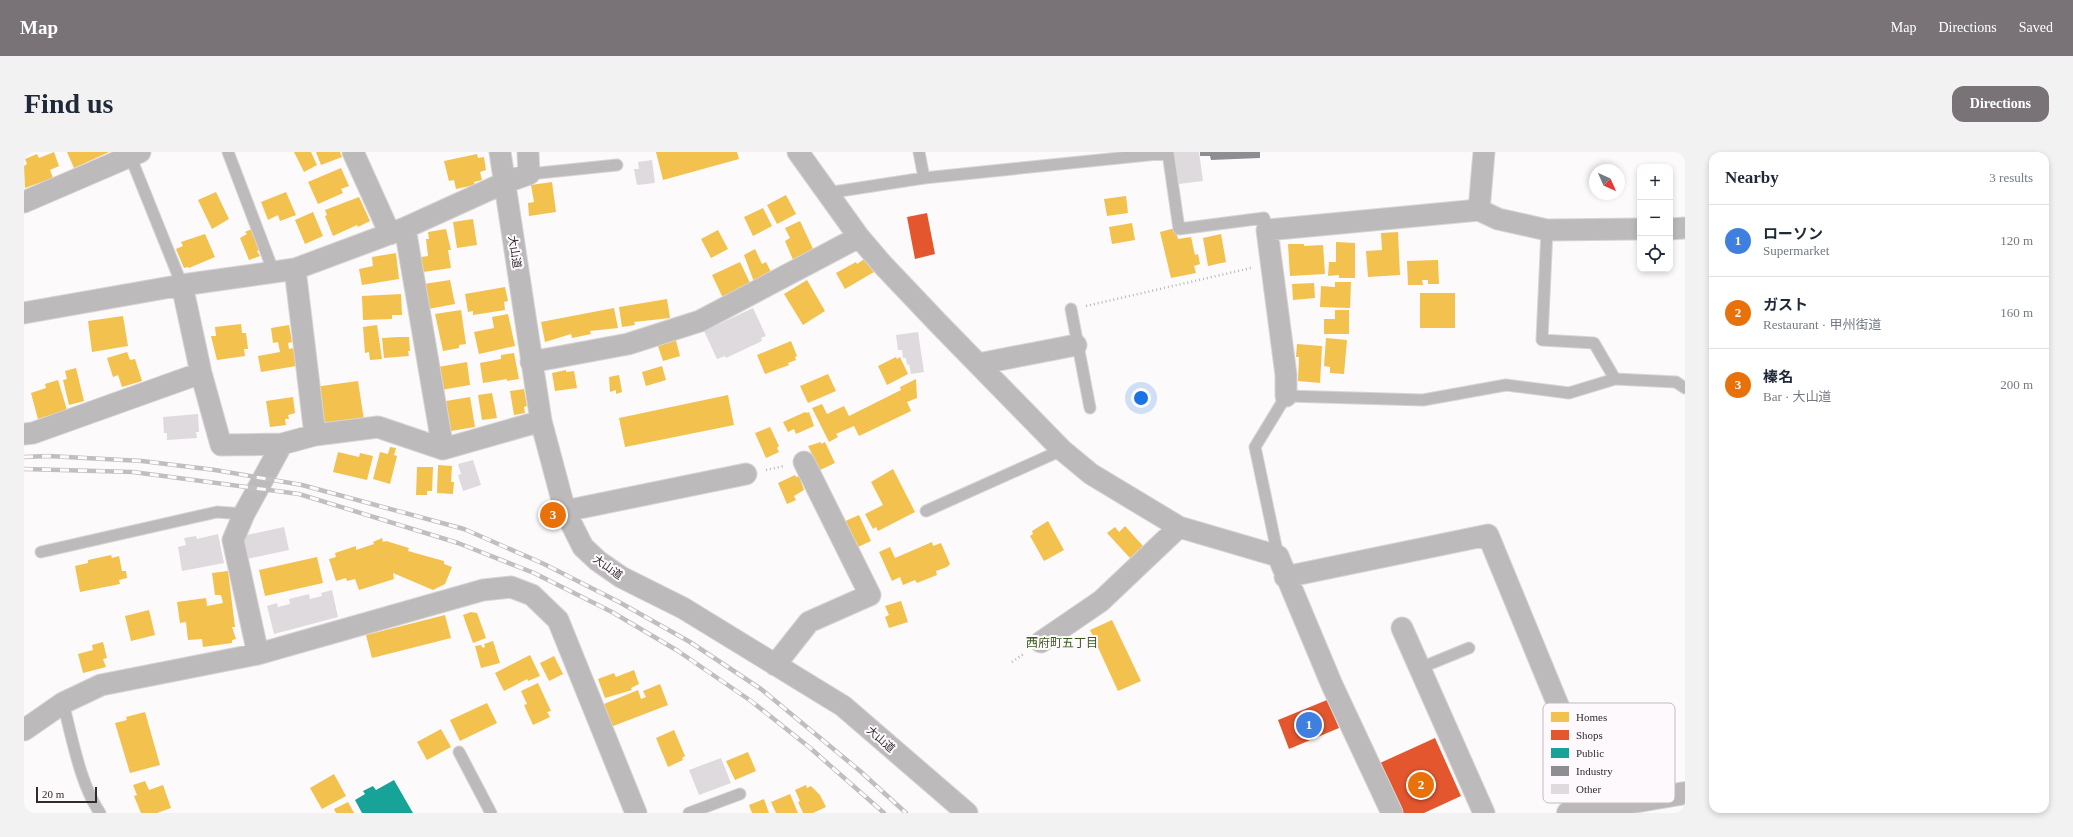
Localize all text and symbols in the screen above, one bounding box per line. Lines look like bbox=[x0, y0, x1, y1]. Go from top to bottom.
text: Map bbox=[20, 17, 58, 38]
text: Map bbox=[1891, 20, 1916, 35]
text: Directions bbox=[1938, 20, 1997, 35]
text: Saved bbox=[2019, 20, 2053, 35]
button: Directions bbox=[1952, 86, 2049, 122]
text: Find us bbox=[24, 88, 114, 119]
north arrow bbox=[1589, 164, 1625, 200]
map controls bbox=[1637, 164, 1673, 272]
button: + bbox=[1637, 164, 1673, 200]
text: Nearby bbox=[1725, 168, 1779, 187]
text: 3 results bbox=[1989, 170, 2033, 185]
button: − bbox=[1637, 200, 1673, 236]
text: ローソン bbox=[1763, 226, 1823, 242]
text: 1 bbox=[1735, 233, 1741, 248]
text: 120 m bbox=[2000, 233, 2033, 248]
street label: 大山道 bbox=[506, 235, 524, 269]
button: locate bbox=[1637, 236, 1673, 272]
text: Supermarket bbox=[1763, 243, 1829, 258]
text: ガスト bbox=[1763, 297, 1808, 313]
text: 2 bbox=[1735, 305, 1741, 320]
text: 160 m bbox=[2000, 305, 2033, 320]
text: Restaurant · 甲州街道 bbox=[1763, 317, 1881, 332]
text: 榛名 bbox=[1763, 369, 1793, 385]
text: 3 bbox=[1735, 377, 1741, 392]
text: 200 m bbox=[2000, 377, 2033, 392]
your location bbox=[1131, 388, 1151, 408]
text: Bar · 大山道 bbox=[1763, 389, 1832, 404]
pin: 3 bbox=[540, 500, 566, 530]
street label: 大山道 bbox=[591, 553, 625, 581]
district label: 西府町五丁目 bbox=[1026, 636, 1098, 650]
legend bbox=[1543, 703, 1675, 803]
pin: 1 bbox=[1296, 710, 1322, 740]
text: Homes bbox=[1576, 711, 1607, 723]
street label: 大山道 bbox=[865, 724, 897, 754]
text: Shops bbox=[1576, 729, 1603, 741]
text: Public bbox=[1576, 747, 1604, 759]
text: Industry bbox=[1576, 765, 1613, 777]
pin: 2 bbox=[1408, 770, 1434, 800]
text: Other bbox=[1576, 783, 1601, 795]
scale bar bbox=[36, 785, 97, 804]
text: 20 m bbox=[42, 788, 64, 800]

